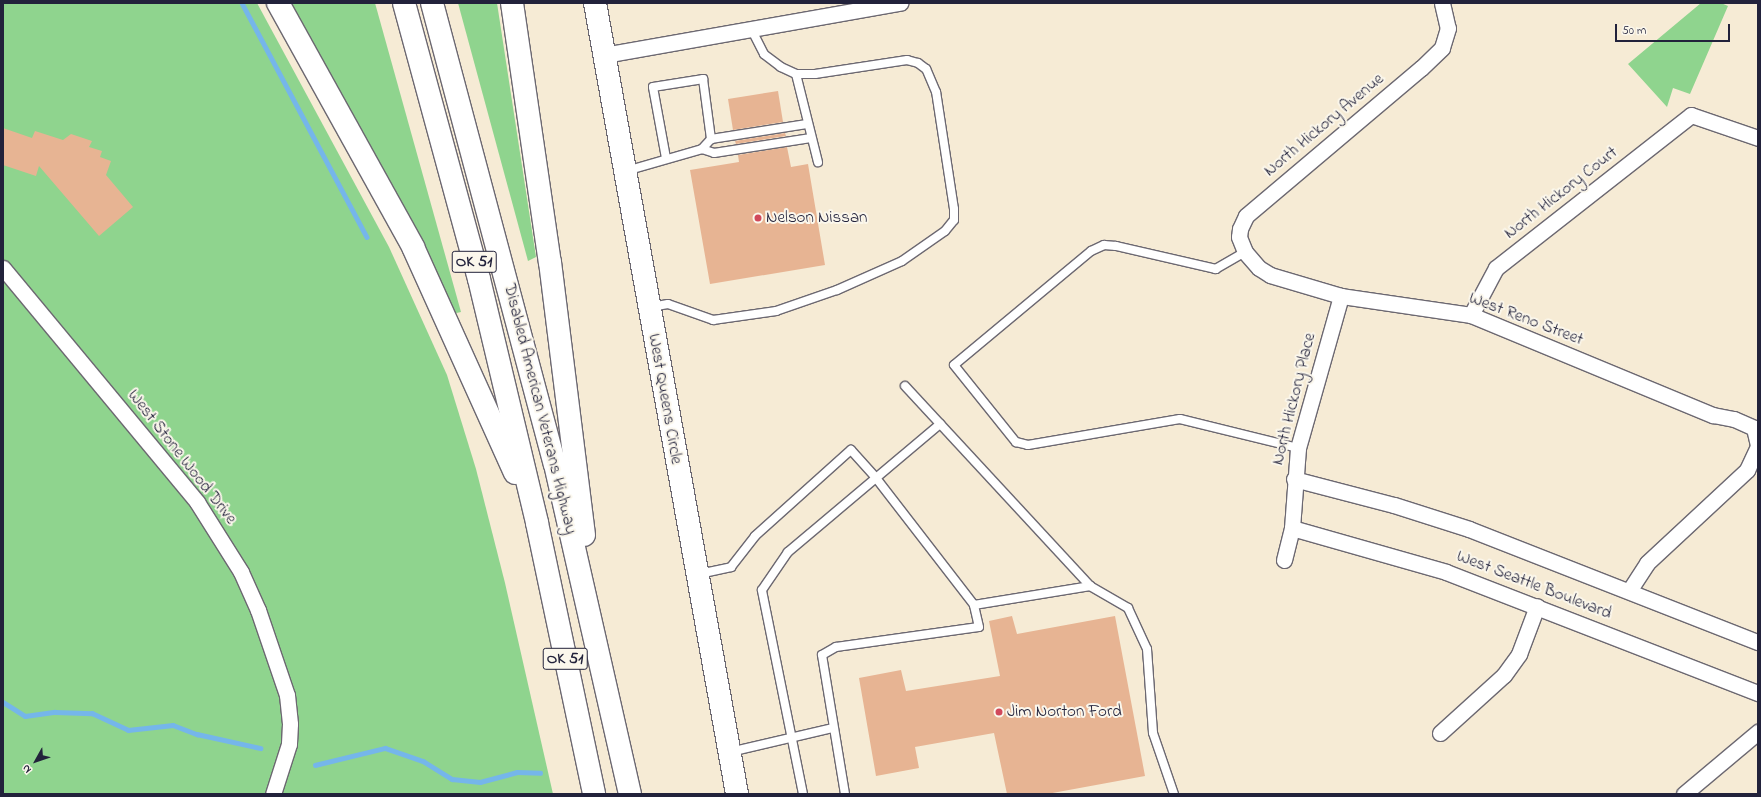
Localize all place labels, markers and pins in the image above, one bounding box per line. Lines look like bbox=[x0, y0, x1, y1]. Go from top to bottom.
place label: Nelson Nissan bbox=[766, 208, 867, 228]
marker: Nelson Nissan bbox=[753, 213, 763, 223]
place label: Jim Norton Ford bbox=[1007, 702, 1122, 722]
marker: Jim Norton Ford bbox=[994, 707, 1004, 717]

